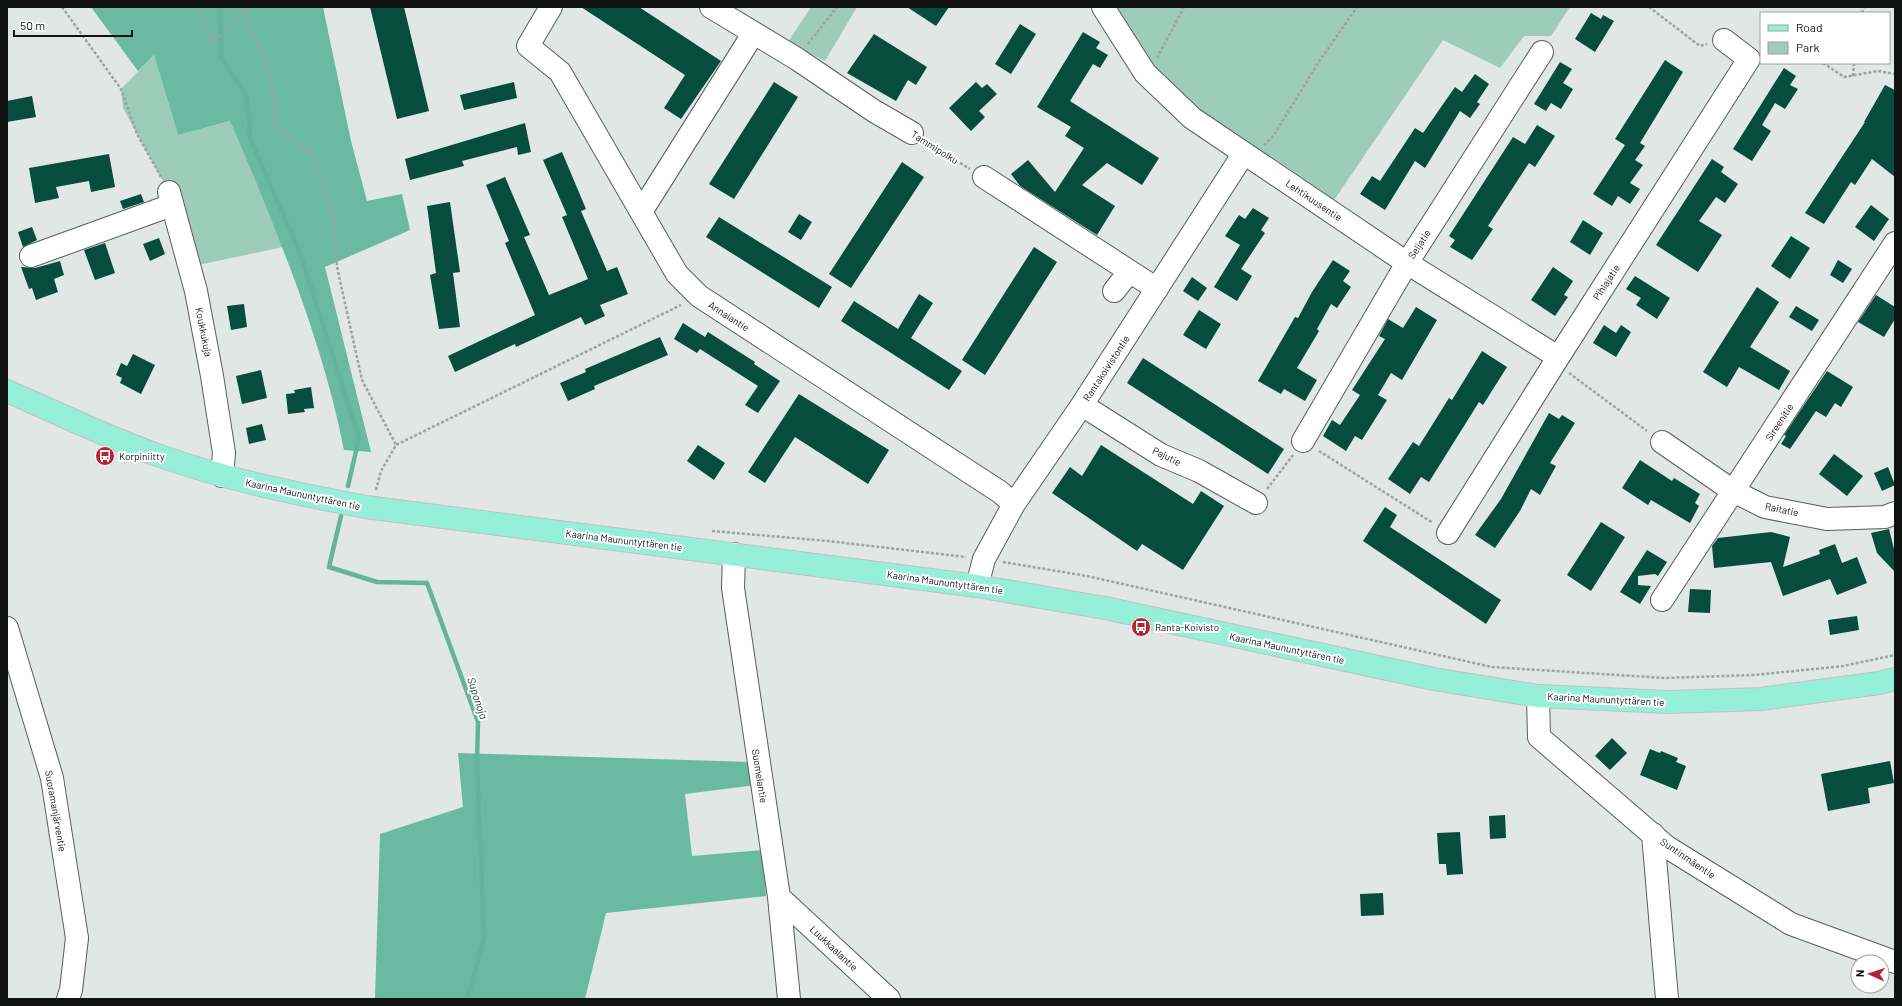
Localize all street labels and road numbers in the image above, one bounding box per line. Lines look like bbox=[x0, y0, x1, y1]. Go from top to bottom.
street label: Tammipolku bbox=[909, 128, 961, 166]
street label: Lehtikuusentie bbox=[1284, 177, 1344, 223]
street label: Seljatie bbox=[1405, 227, 1433, 261]
street label: Pihlajatie bbox=[1590, 262, 1622, 302]
street label: Annalantie bbox=[706, 298, 752, 334]
street label: Koukkukuja bbox=[193, 306, 215, 358]
street label: Rantakoivistontie bbox=[1080, 333, 1132, 403]
street label: Sireenitie bbox=[1763, 401, 1795, 443]
street label: Pajutie bbox=[1151, 444, 1183, 468]
street label: Kaarina Maununtyttären tie bbox=[244, 476, 362, 512]
street label: Raitatie bbox=[1764, 500, 1800, 518]
street label: Kaarina Maununtyttären tie bbox=[565, 527, 683, 553]
street label: Kaarina Maununtyttären tie bbox=[886, 568, 1004, 596]
street label: Kaarina Maununtyttären tie bbox=[1228, 630, 1346, 666]
street label: Kaarina Maununtyttären tie bbox=[1547, 690, 1665, 708]
street label: Suomelantie bbox=[750, 748, 770, 804]
street label: Suoramanjärventie bbox=[43, 769, 69, 853]
street label: Suntinmäentie bbox=[1658, 835, 1718, 881]
street label: Luukkaalantie bbox=[808, 923, 860, 973]

